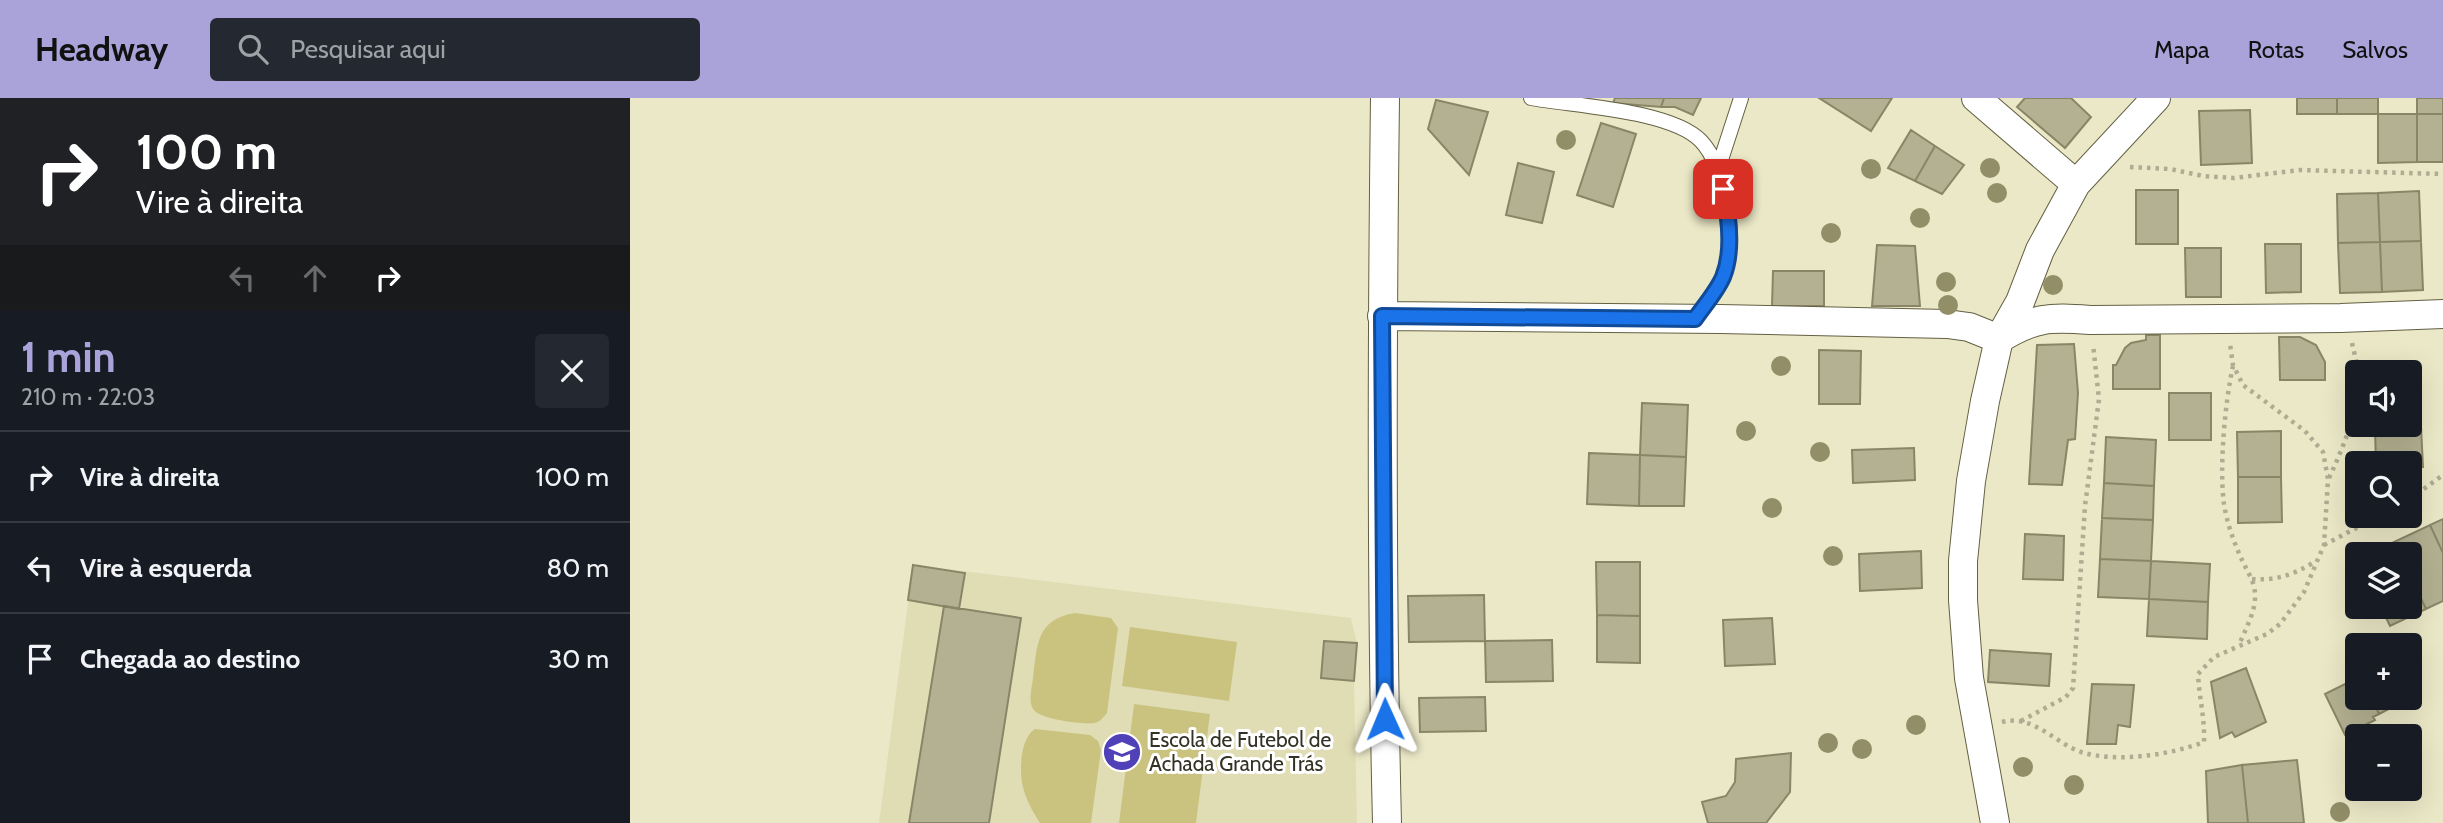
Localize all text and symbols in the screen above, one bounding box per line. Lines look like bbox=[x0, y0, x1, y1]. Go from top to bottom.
search box bbox=[210, 18, 700, 81]
text: Headway bbox=[35, 29, 168, 69]
icon: search bbox=[234, 30, 272, 68]
text: Pesquisar aqui bbox=[290, 33, 446, 65]
text: Mapa bbox=[2154, 35, 2210, 64]
text: Rotas bbox=[2248, 35, 2304, 64]
text: Salvos bbox=[2342, 35, 2408, 64]
text: 100 m bbox=[136, 122, 277, 181]
icon: right bbox=[21, 126, 112, 217]
pin bbox=[1693, 159, 1753, 219]
icon: arrive bbox=[1704, 170, 1742, 208]
text: Vire à direita bbox=[136, 182, 303, 221]
icon: left bbox=[223, 259, 261, 297]
icon: ahead bbox=[296, 259, 334, 297]
icon: right bbox=[369, 259, 407, 297]
text: 1 min bbox=[21, 331, 116, 383]
button: close bbox=[535, 334, 609, 408]
map controls bbox=[2345, 360, 2422, 801]
button: sound bbox=[2345, 360, 2422, 437]
text: 210 m · 22:03 bbox=[21, 383, 155, 411]
button: search bbox=[2345, 451, 2422, 528]
icon: right bbox=[21, 458, 59, 496]
text: Vire à direita bbox=[80, 461, 220, 493]
text: 100 m bbox=[536, 461, 609, 493]
button: layers bbox=[2345, 542, 2422, 619]
icon: left bbox=[21, 549, 59, 587]
text: Vire à esquerda bbox=[80, 552, 252, 584]
text: 80 m bbox=[546, 552, 609, 584]
button: + bbox=[2345, 633, 2422, 710]
icon: arrive bbox=[21, 640, 59, 678]
text: Chegada ao destino bbox=[80, 643, 300, 675]
text: 30 m bbox=[548, 643, 609, 675]
position arrow bbox=[1348, 682, 1422, 756]
button: − bbox=[2345, 724, 2422, 801]
place label: Escola de Futebol de Achada Grande Trás bbox=[1149, 727, 1332, 776]
school or university icon: Escola de Futebol de Achada Grande Trás bbox=[1101, 731, 1143, 773]

